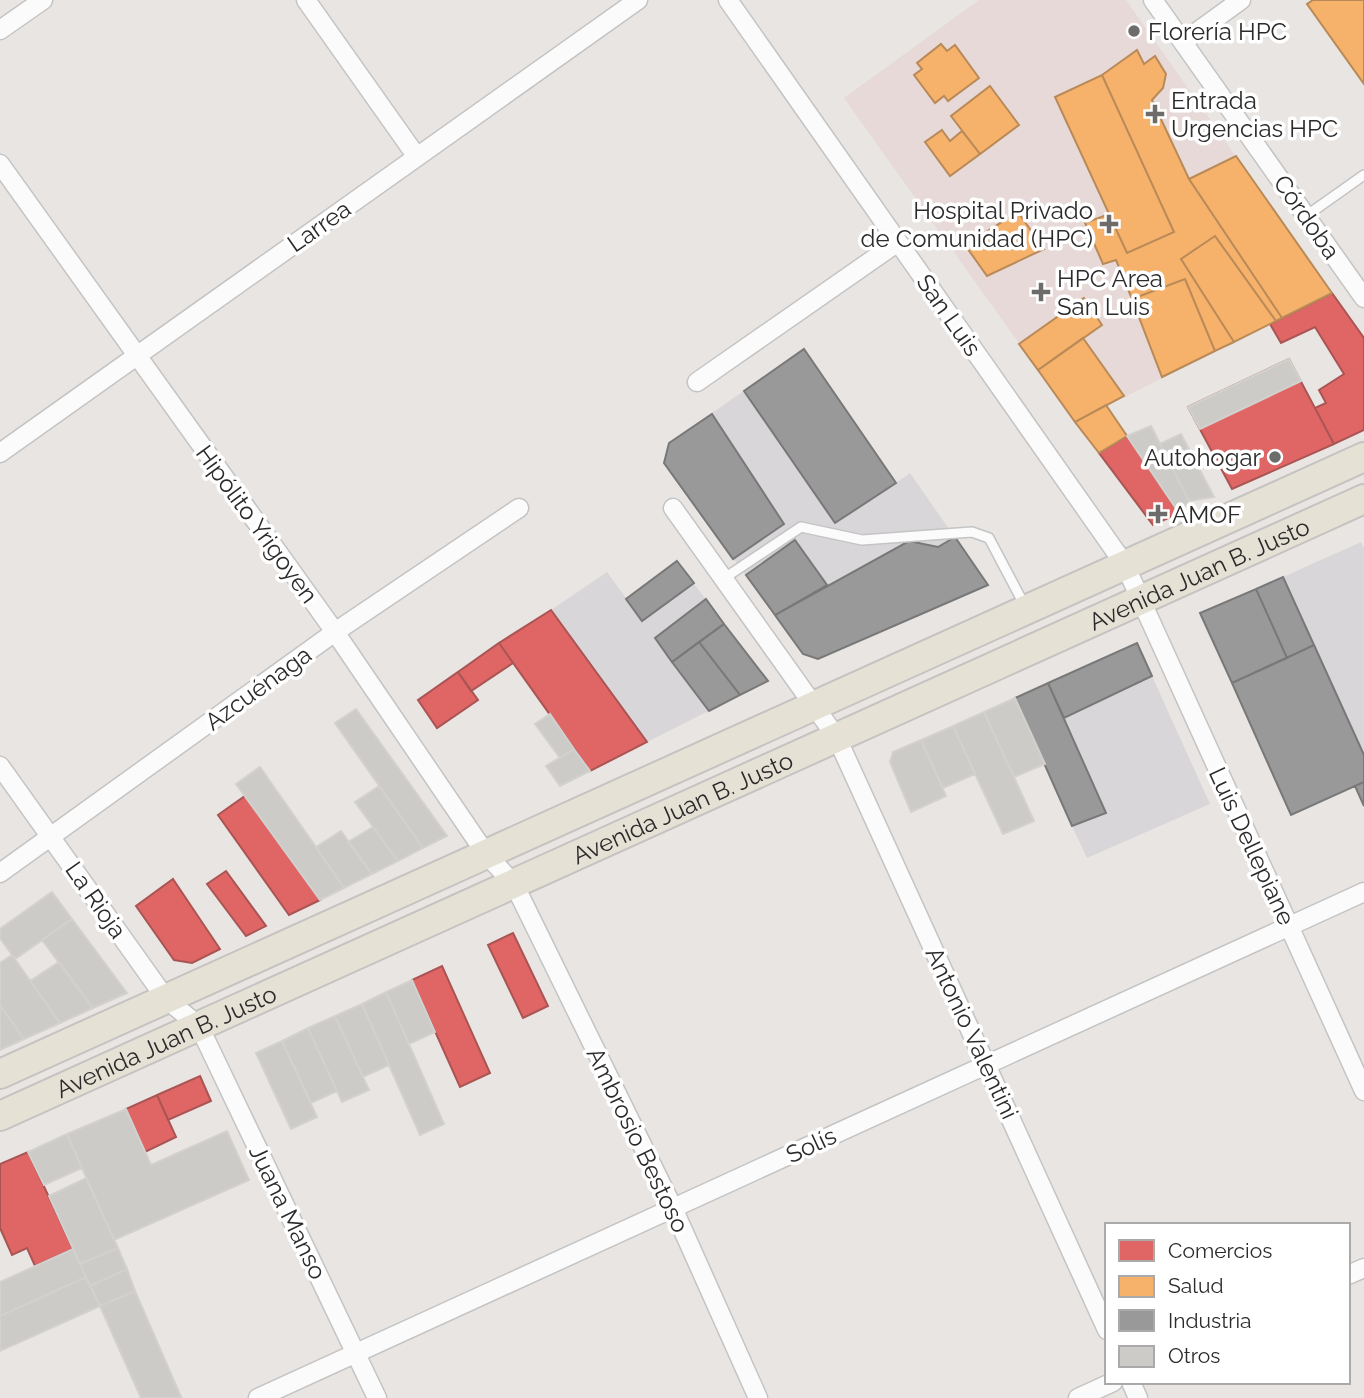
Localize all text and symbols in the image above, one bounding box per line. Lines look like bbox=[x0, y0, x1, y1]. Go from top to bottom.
place label: Florería HPC bbox=[1148, 17, 1287, 46]
marker: Florería HPC bbox=[1126, 23, 1142, 39]
place label: Entrada Urgencias HPC bbox=[1171, 86, 1338, 143]
marker: Entrada Urgencias HPC bbox=[1145, 104, 1165, 124]
street label: Córdoba bbox=[1268, 169, 1346, 265]
street label: Larrea bbox=[282, 194, 356, 258]
place label: Hospital Privado de Comunidad (HPC) bbox=[861, 196, 1093, 253]
marker: Hospital Privado de Comunidad (HPC) bbox=[1099, 214, 1119, 234]
place label: HPC Area San Luis bbox=[1057, 264, 1163, 321]
street label: San Luis bbox=[911, 269, 987, 361]
marker: HPC Area San Luis bbox=[1031, 282, 1051, 302]
street label: Hipólito Yrigoyen bbox=[190, 439, 324, 609]
place label: Autohogar bbox=[1144, 443, 1262, 472]
marker: Autohogar bbox=[1267, 449, 1283, 465]
place label: AMOF bbox=[1172, 500, 1241, 529]
marker: AMOF bbox=[1150, 506, 1166, 522]
street label: Avenida Juan B. Justo bbox=[1084, 511, 1314, 636]
street label: Azcuénaga bbox=[199, 640, 317, 736]
street label: Avenida Juan B. Justo bbox=[568, 745, 797, 870]
street label: Luis Dellepiane bbox=[1203, 762, 1301, 930]
street label: La Rioja bbox=[59, 856, 133, 944]
street label: Antonio Valentini bbox=[920, 943, 1024, 1123]
street label: Avenida Juan B. Justo bbox=[51, 979, 281, 1103]
street label: Ambrosio Bestoso bbox=[581, 1043, 695, 1237]
street label: Solís bbox=[781, 1121, 841, 1169]
street label: Juana Manso bbox=[243, 1140, 333, 1284]
legend bbox=[1105, 1223, 1350, 1384]
text: Comercios bbox=[1168, 1238, 1272, 1263]
text: Salud bbox=[1168, 1273, 1223, 1298]
text: Industria bbox=[1168, 1308, 1252, 1333]
text: Otros bbox=[1168, 1343, 1220, 1368]

